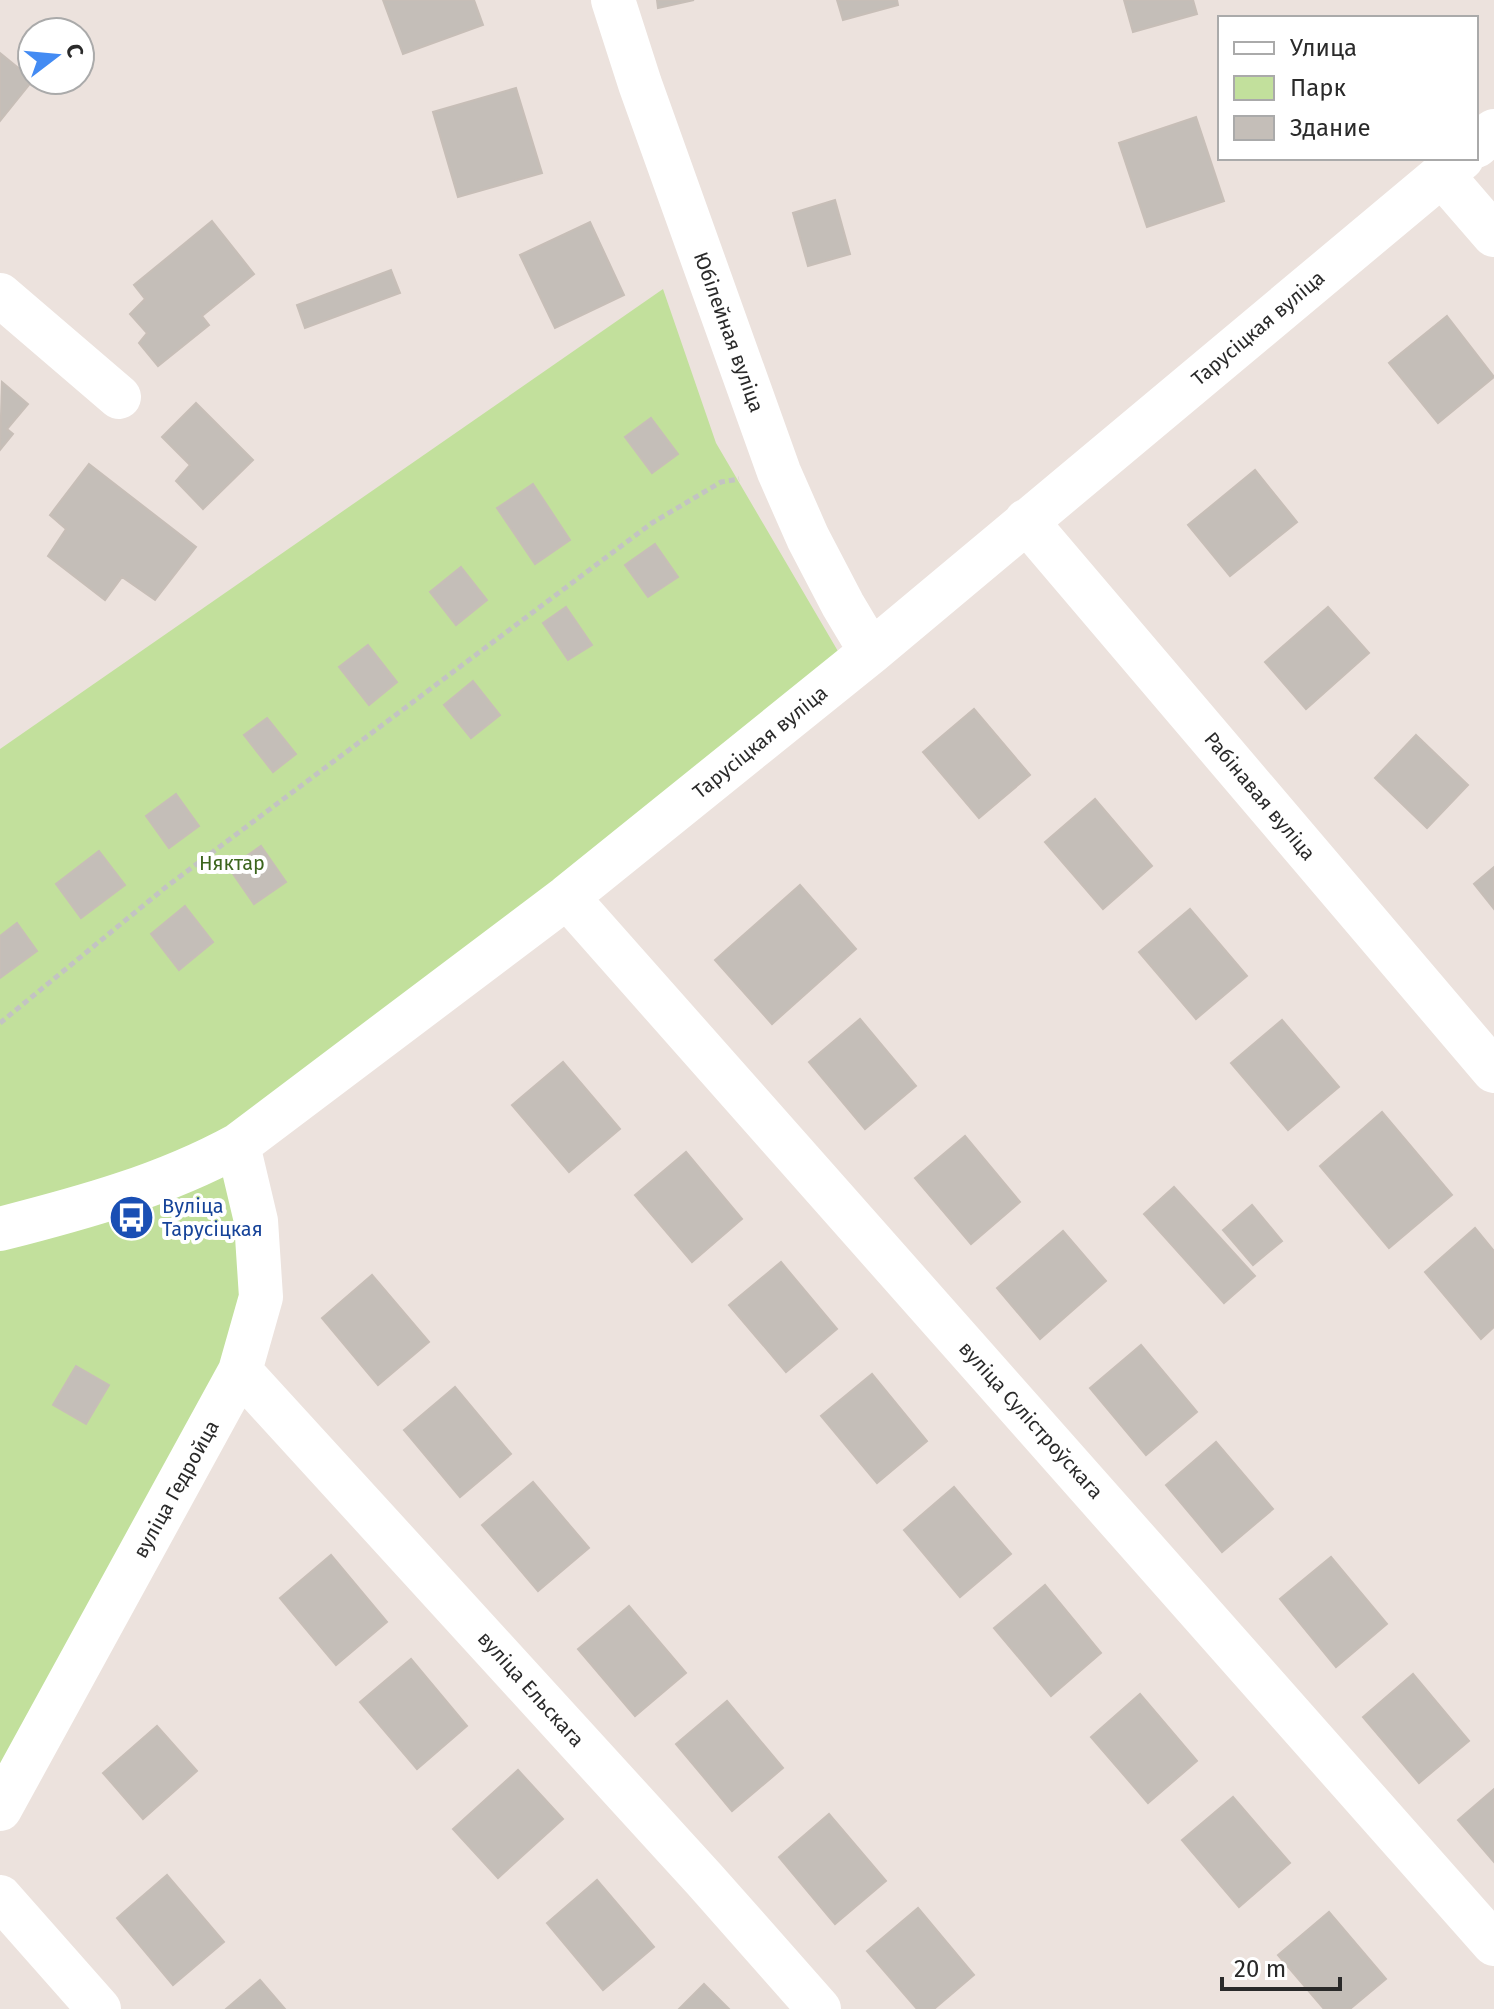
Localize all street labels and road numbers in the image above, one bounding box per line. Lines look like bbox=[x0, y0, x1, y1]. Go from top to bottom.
street label: Юбілейная вуліца bbox=[689, 248, 769, 416]
street label: Тарусіцкая вуліца bbox=[1187, 265, 1329, 391]
street label: Тарусіцкая вуліца bbox=[688, 680, 832, 804]
street label: Рабінавая вуліца bbox=[1199, 727, 1321, 865]
street label: вуліца Сулістроўскага bbox=[954, 1336, 1108, 1504]
street label: вуліца Гедройца bbox=[128, 1416, 224, 1562]
street label: вуліца Ельскага bbox=[473, 1626, 589, 1752]

